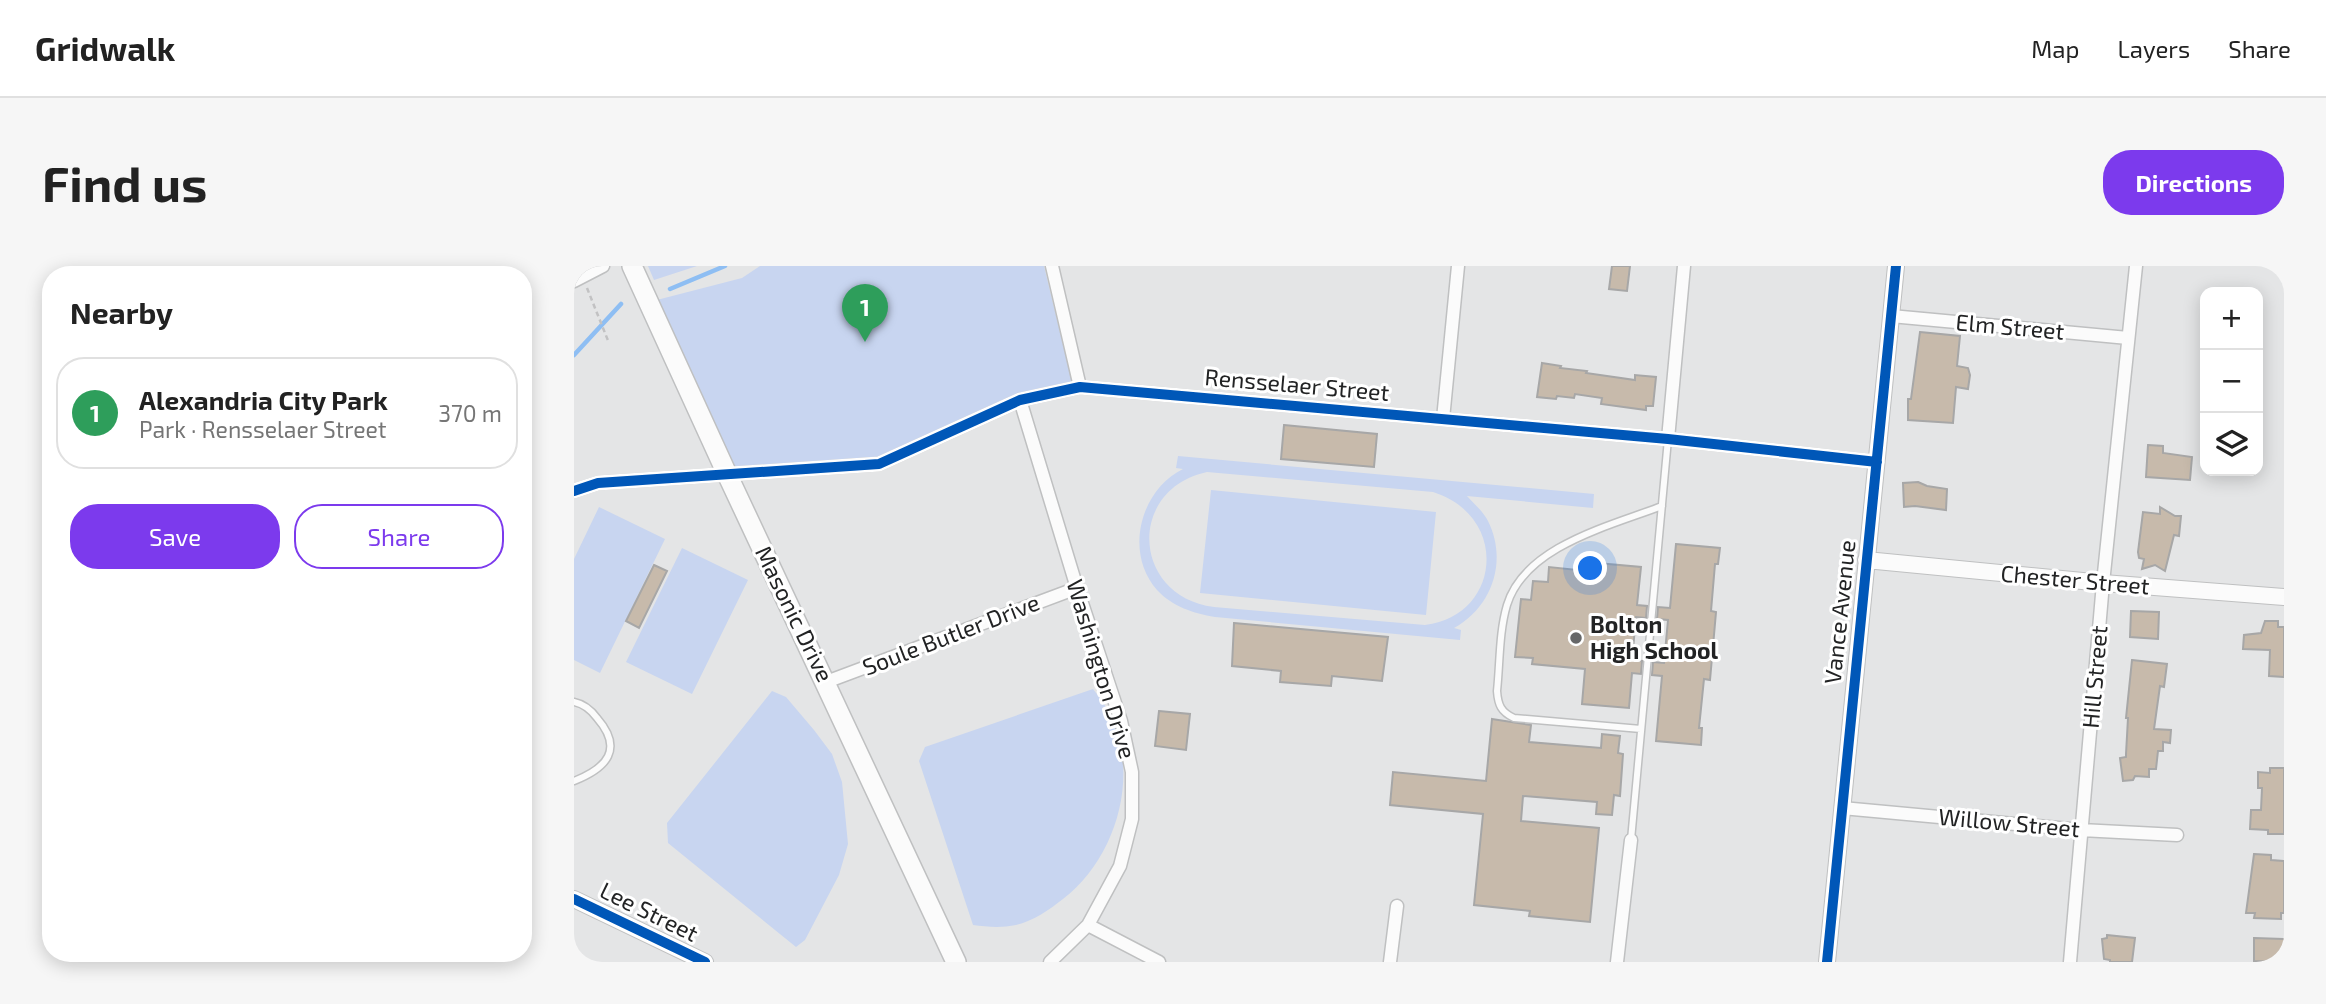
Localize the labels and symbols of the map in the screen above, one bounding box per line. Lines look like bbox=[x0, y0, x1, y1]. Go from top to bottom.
pin: 1 bbox=[842, 284, 888, 342]
street label: Elm Street bbox=[1955, 307, 2066, 345]
street label: Rensselaer Street bbox=[1204, 362, 1391, 406]
street label: Vance Avenue bbox=[1818, 539, 1860, 685]
street label: Masonic Drive bbox=[750, 541, 840, 686]
your location bbox=[1573, 551, 1607, 585]
street label: Chester Street bbox=[1999, 559, 2151, 599]
street label: Washington Drive bbox=[1061, 576, 1143, 762]
street label: Soule Butler Drive bbox=[858, 587, 1043, 681]
place label: Bolton High School bbox=[1590, 610, 1719, 664]
street label: Hill Street bbox=[2076, 624, 2112, 730]
marker: Bolton High School bbox=[1568, 630, 1584, 646]
street label: Willow Street bbox=[1937, 802, 2081, 842]
street label: Lee Street bbox=[596, 875, 703, 947]

